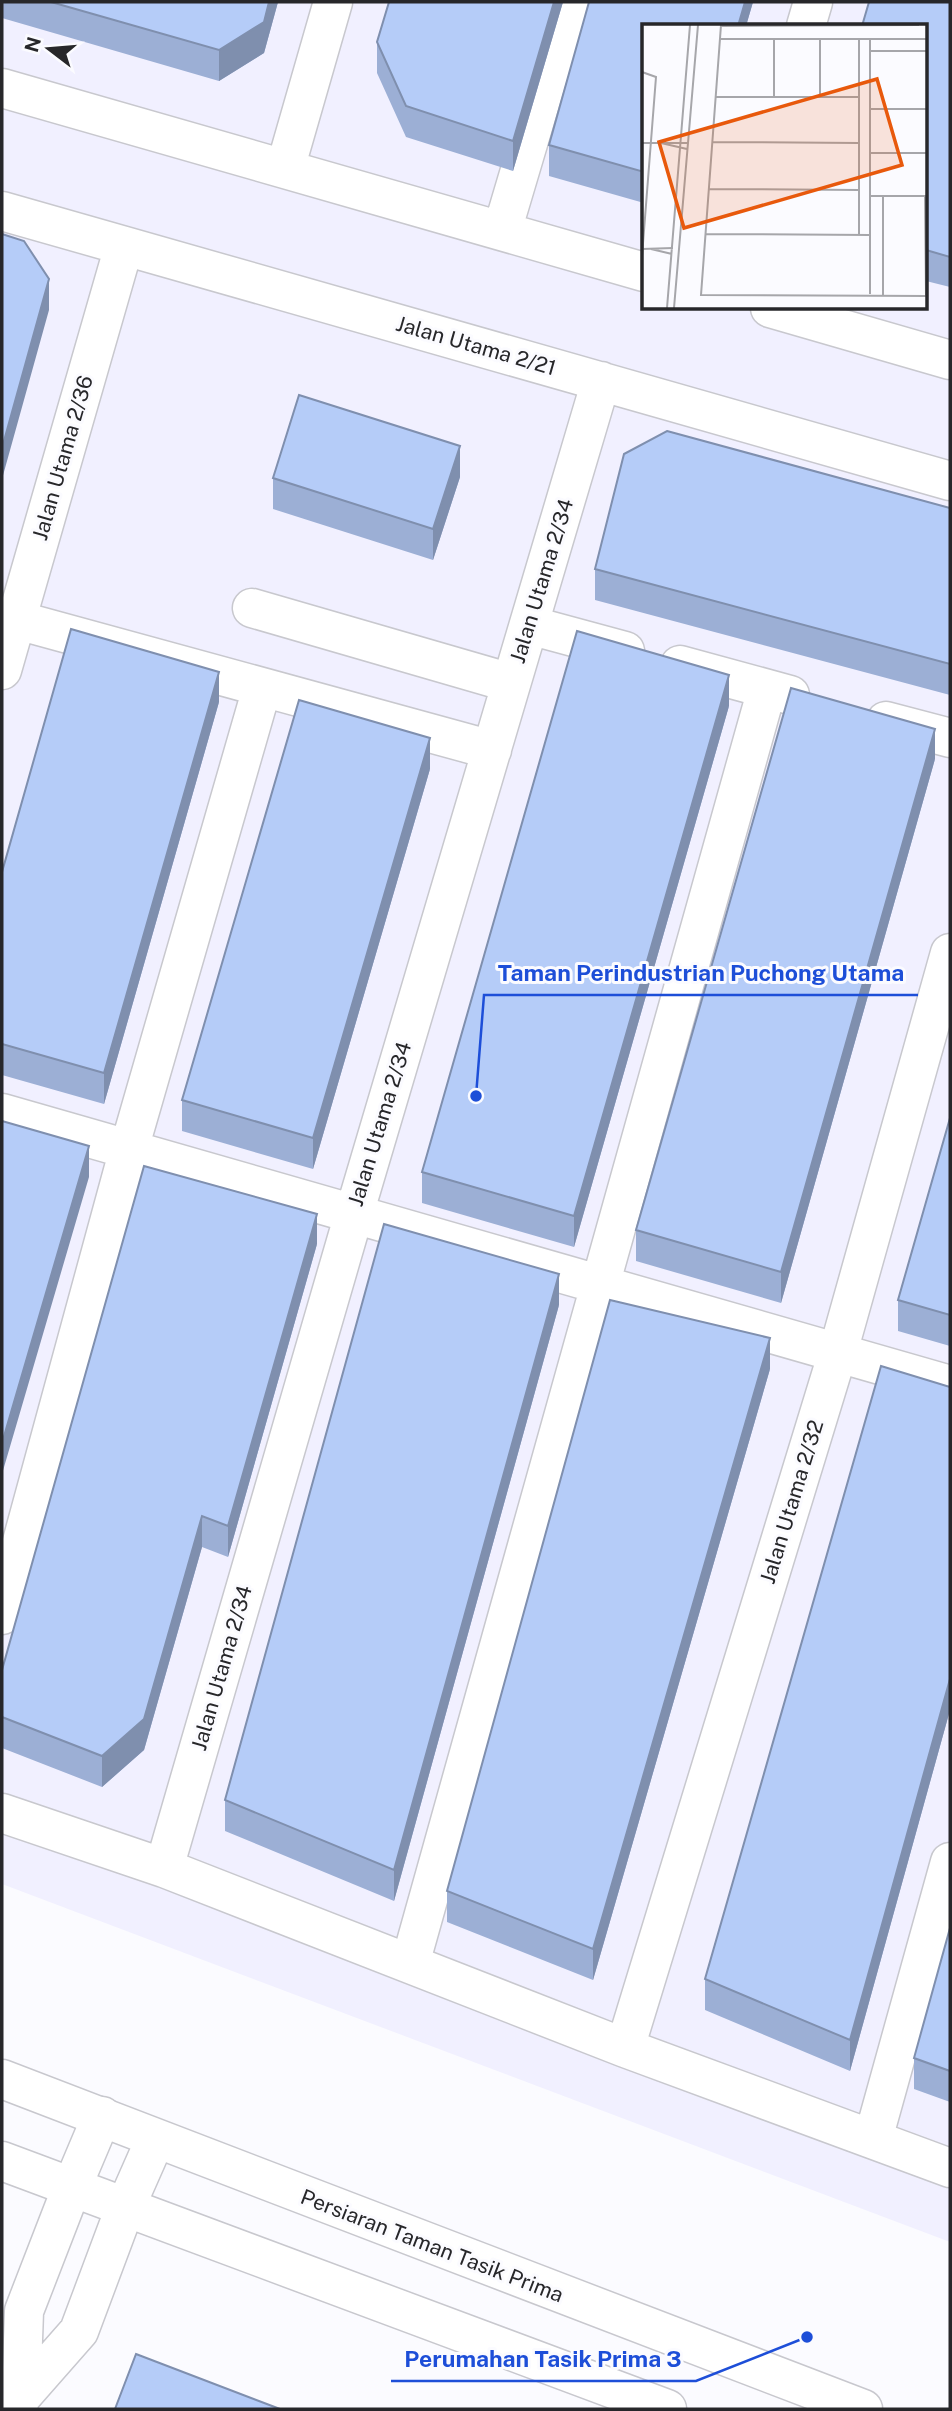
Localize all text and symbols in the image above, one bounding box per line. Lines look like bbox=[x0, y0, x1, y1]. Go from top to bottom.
north arrow bbox=[14, 14, 84, 84]
inset map bbox=[642, 24, 928, 310]
text: N bbox=[20, 34, 45, 54]
street label: Jalan Utama 2/21 bbox=[393, 311, 559, 380]
street label: Jalan Utama 2/36 bbox=[27, 372, 98, 543]
street label: Jalan Utama 2/34 bbox=[505, 496, 578, 666]
callout: Taman Perindustrian Puchong Utama bbox=[484, 951, 918, 995]
text: Taman Perindustrian Puchong Utama bbox=[498, 959, 904, 986]
street label: Jalan Utama 2/34 bbox=[343, 1039, 416, 1209]
street label: Jalan Utama 2/32 bbox=[755, 1417, 828, 1587]
street label: Jalan Utama 2/34 bbox=[186, 1582, 257, 1753]
street label: Persiaran Taman Tasik Prima bbox=[297, 2184, 567, 2307]
callout: Perumahan Tasik Prima 3 bbox=[391, 2337, 696, 2381]
text: Perumahan Tasik Prima 3 bbox=[404, 2345, 682, 2372]

